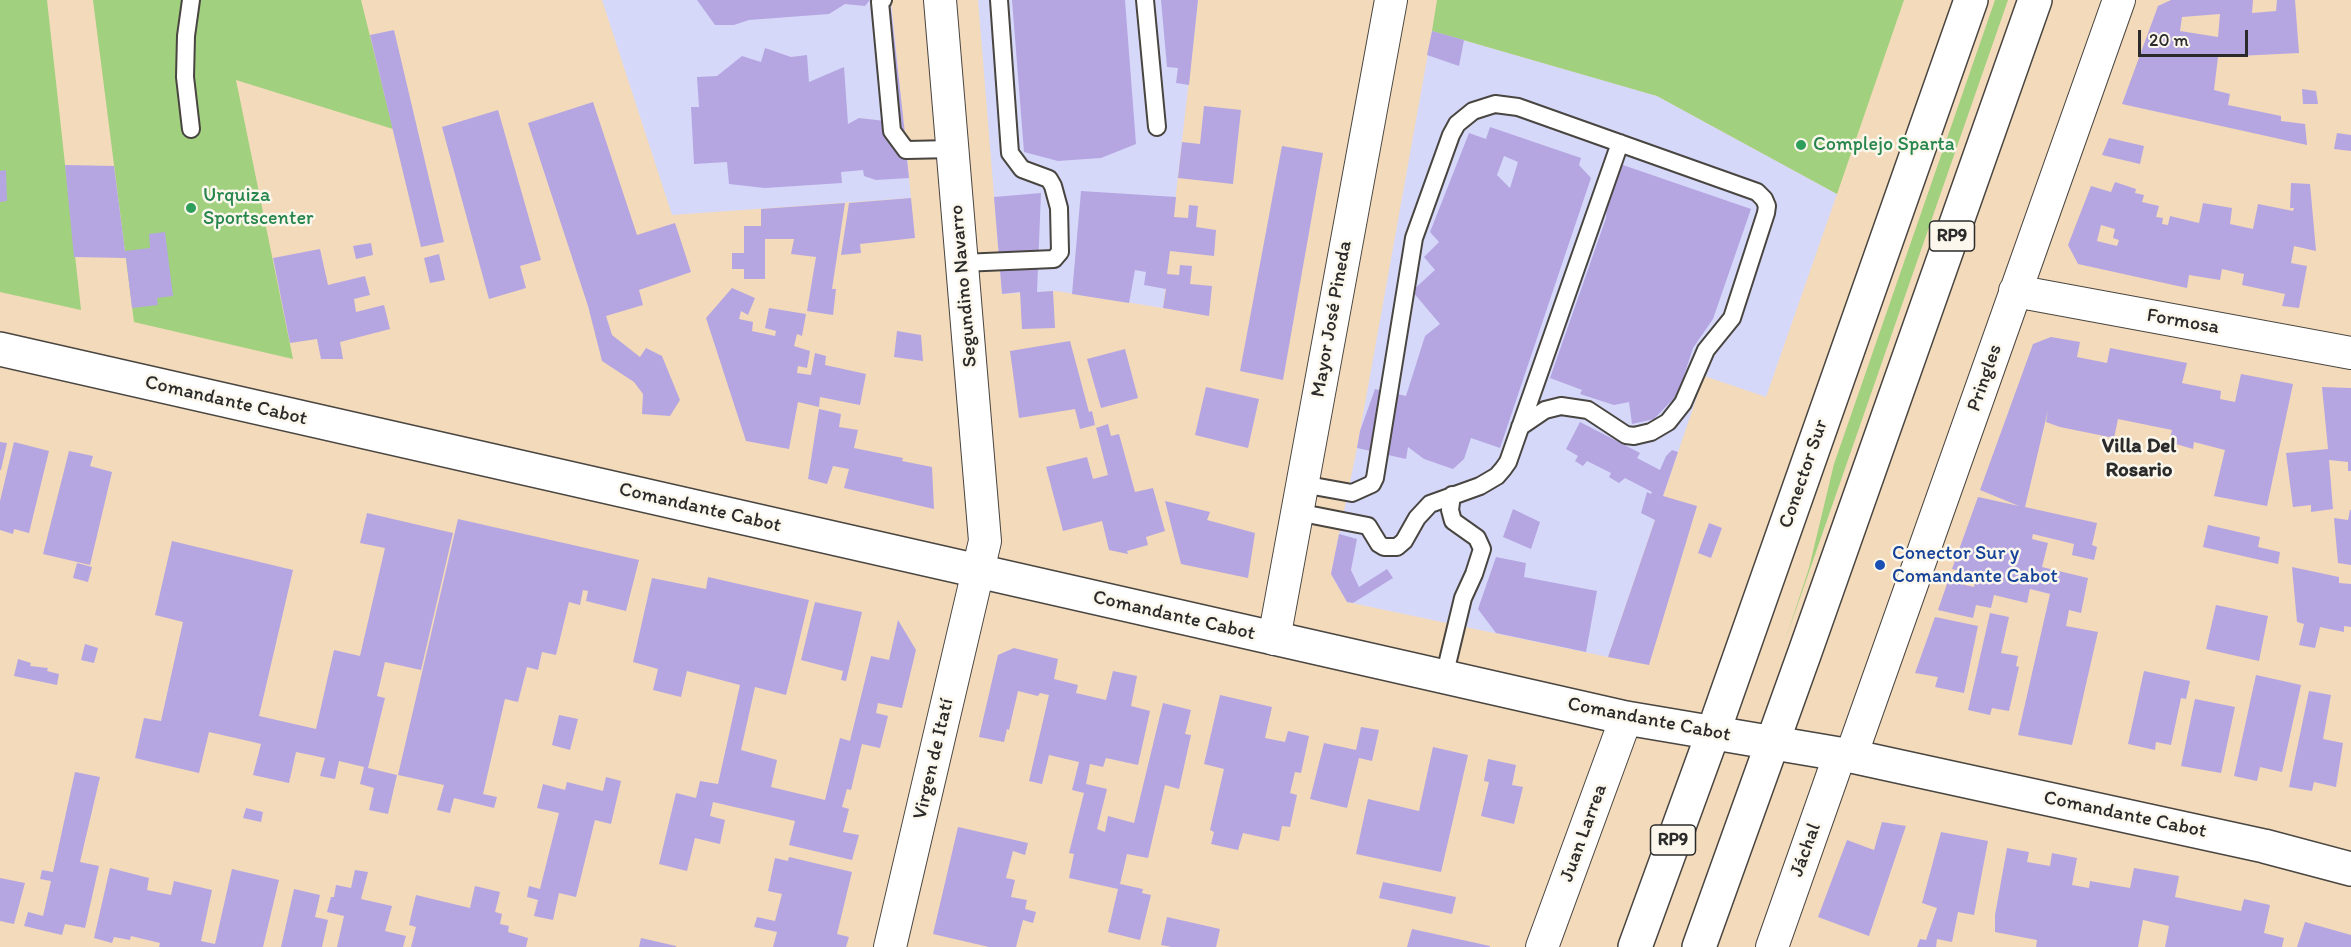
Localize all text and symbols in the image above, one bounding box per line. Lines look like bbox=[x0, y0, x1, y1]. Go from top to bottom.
scale bar bbox=[2141, 18, 2250, 56]
text: 20 m bbox=[2149, 29, 2189, 51]
place label: Complejo Sparta bbox=[1813, 133, 1955, 157]
marker: Complejo Sparta bbox=[1794, 138, 1808, 152]
place label: Urquiza Sportscenter bbox=[203, 184, 314, 231]
marker: Urquiza Sportscenter bbox=[184, 201, 198, 215]
street label: Segundino Navarro bbox=[945, 204, 983, 368]
road number: RP9 bbox=[1930, 221, 1974, 251]
street label: Mayor José Pineda bbox=[1306, 239, 1358, 399]
street label: Formosa bbox=[2145, 304, 2221, 340]
street label: Pringles bbox=[1962, 341, 2008, 415]
street label: Comandante Cabot bbox=[143, 371, 309, 431]
street label: Conector Sur bbox=[1774, 417, 1834, 531]
district label: Villa Del Rosario bbox=[2102, 434, 2176, 484]
street label: Comandante Cabot bbox=[617, 478, 783, 538]
place label: Conector Sur y Comandante Cabot bbox=[1892, 542, 2058, 589]
marker: Conector Sur y Comandante Cabot bbox=[1873, 558, 1887, 572]
street label: Comandante Cabot bbox=[1091, 586, 1257, 646]
street label: Comandante Cabot bbox=[1565, 692, 1733, 748]
street label: Virgen de Itatí bbox=[908, 696, 960, 822]
street label: Juan Larrea bbox=[1555, 781, 1613, 885]
street label: Comandante Cabot bbox=[2041, 786, 2209, 844]
street label: Jáchal bbox=[1785, 820, 1827, 880]
road number: RP9 bbox=[1650, 825, 1696, 855]

